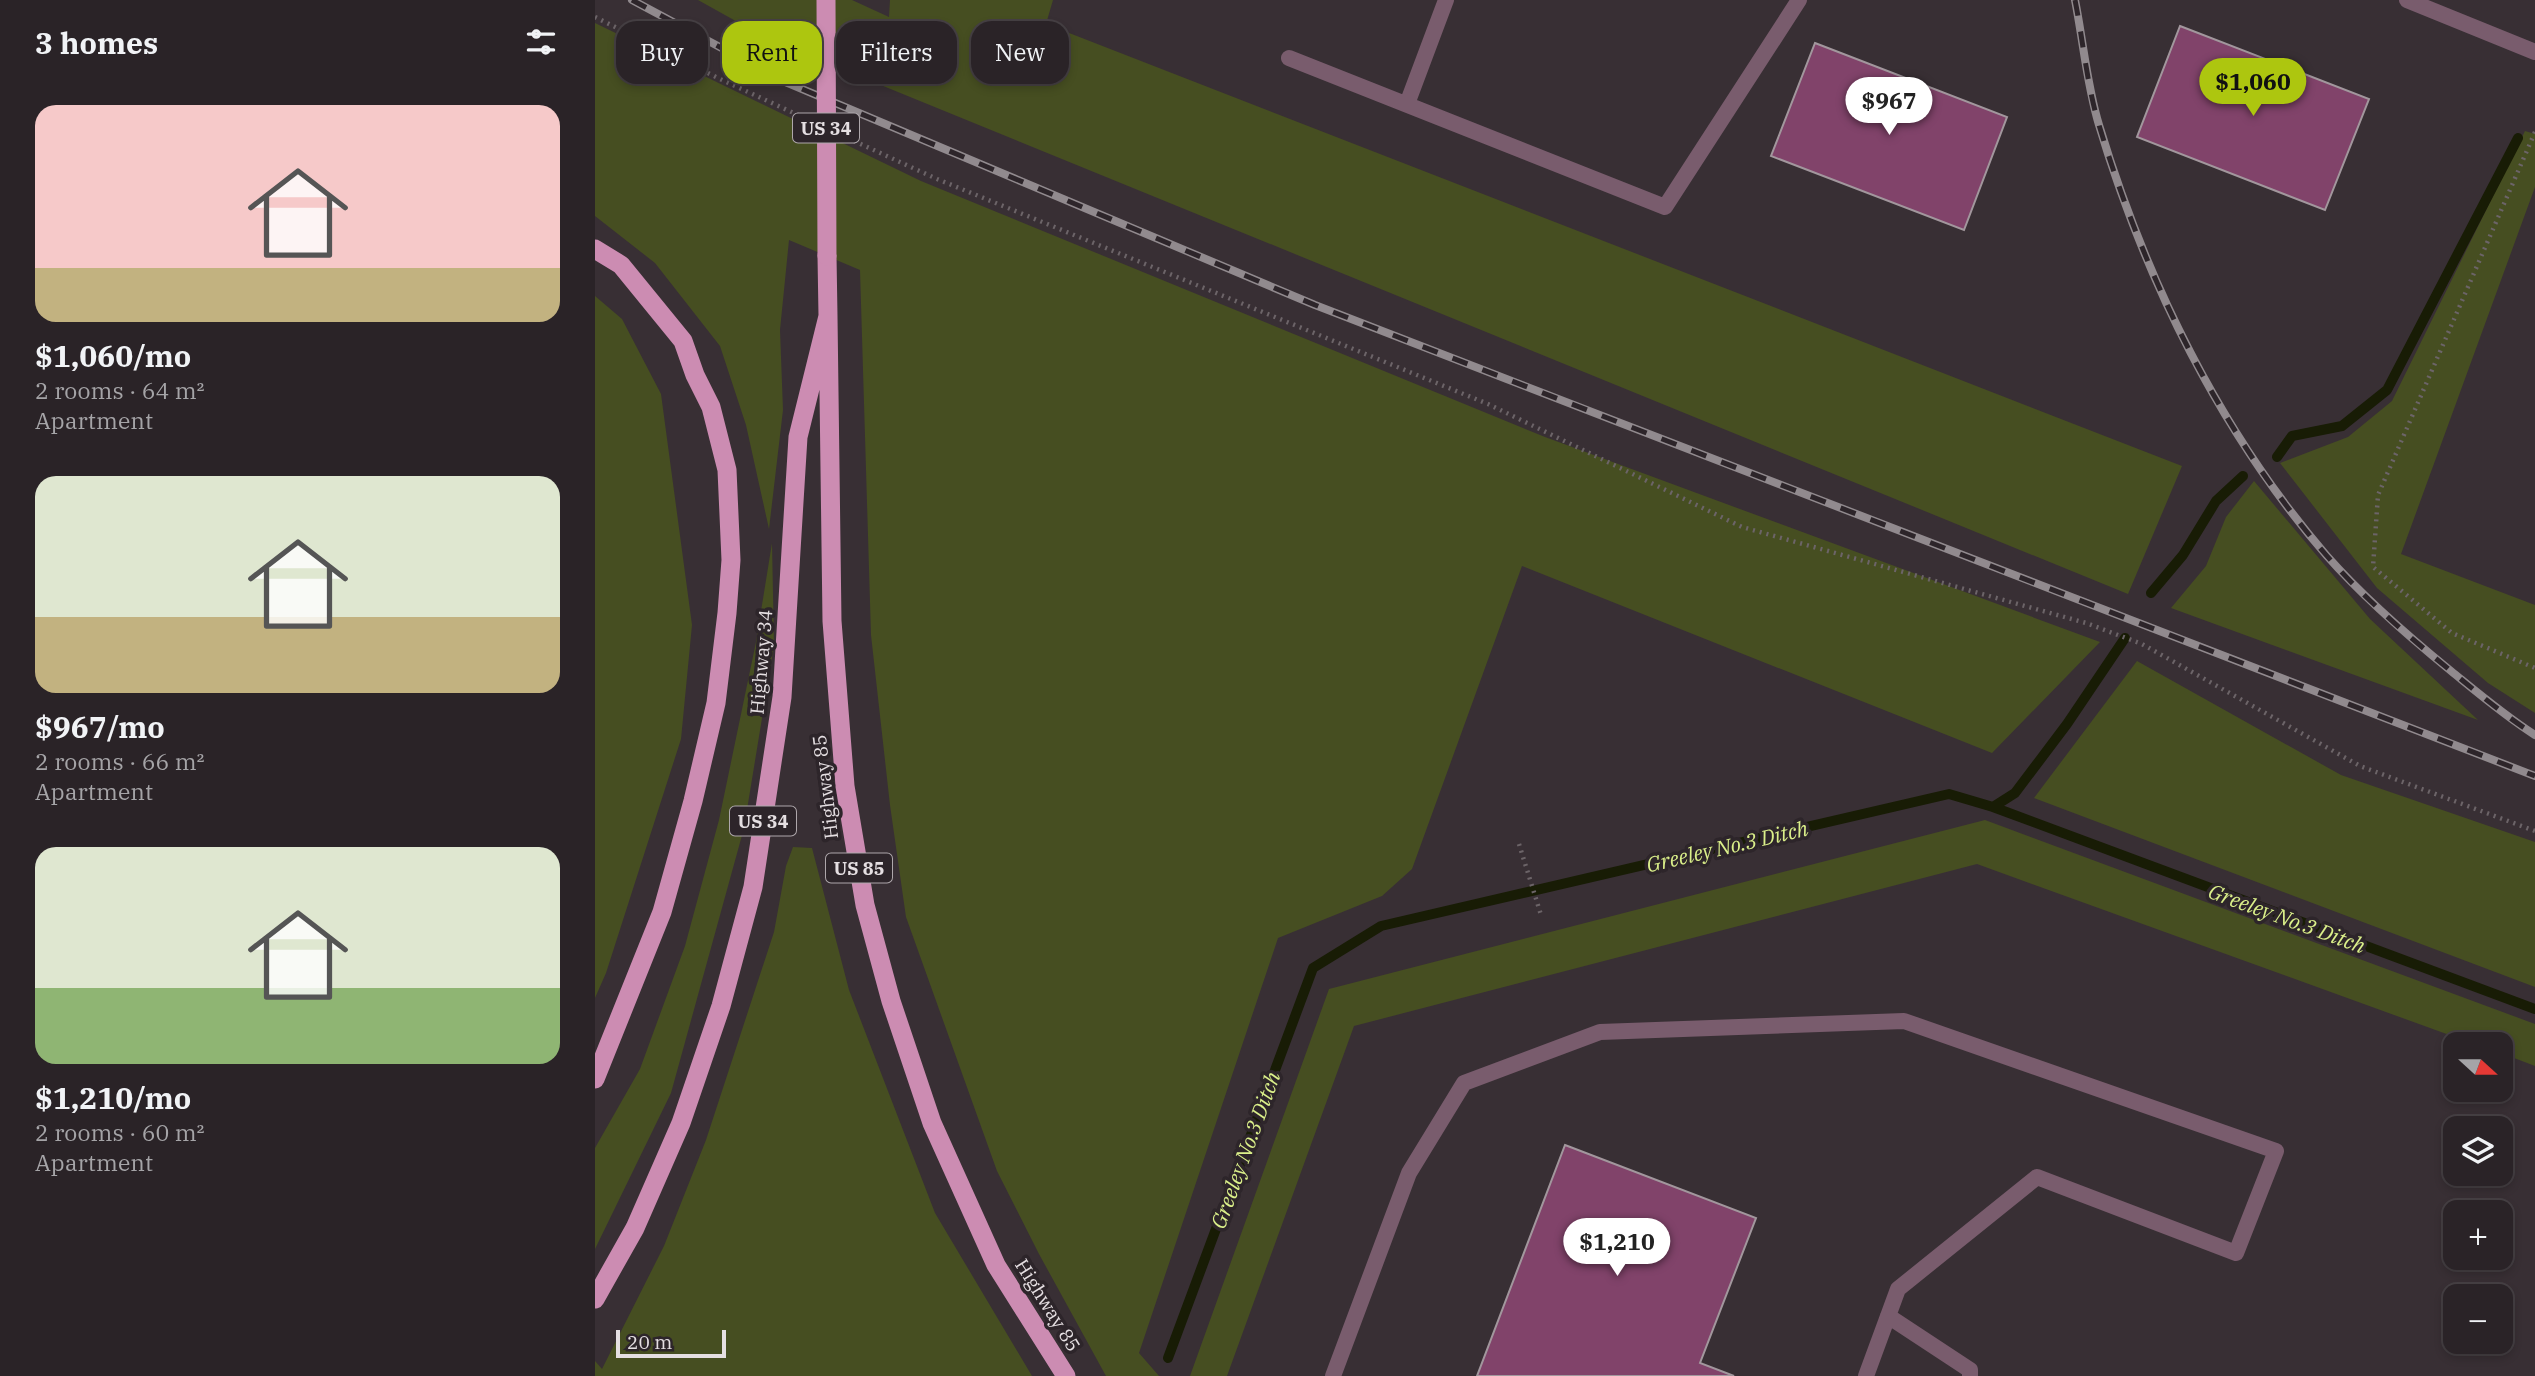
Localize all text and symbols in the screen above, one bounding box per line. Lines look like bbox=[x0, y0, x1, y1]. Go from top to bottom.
chip: Buy bbox=[616, 21, 708, 84]
chip: Rent bbox=[722, 21, 822, 84]
chip: Filters bbox=[836, 21, 957, 84]
chip: New bbox=[971, 21, 1069, 84]
text: 3 homes bbox=[35, 23, 158, 62]
icon: filters bbox=[522, 23, 560, 61]
pin: $1,060 bbox=[2196, 58, 2310, 118]
text: $1,060 bbox=[2215, 66, 2291, 96]
pin: $967 bbox=[1848, 78, 1930, 137]
text: $967 bbox=[1861, 85, 1917, 115]
road number: US 34 bbox=[793, 113, 859, 142]
icon: home bbox=[235, 150, 361, 276]
text: $1,060/mo bbox=[35, 336, 191, 375]
text: 2 rooms · 64 m² bbox=[35, 375, 205, 405]
text: Apartment bbox=[35, 405, 153, 435]
icon: home bbox=[235, 521, 361, 647]
street label: Highway 34 bbox=[744, 609, 778, 715]
text: $967/mo bbox=[35, 707, 165, 746]
street label: Highway 85 bbox=[807, 733, 843, 841]
text: 2 rooms · 66 m² bbox=[35, 746, 205, 776]
text: Apartment bbox=[35, 776, 153, 806]
road number: US 34 bbox=[730, 806, 796, 836]
water label: Greeley No.3 Ditch bbox=[1643, 814, 1811, 878]
road number: US 85 bbox=[826, 854, 892, 882]
water label: Greeley No.3 Ditch bbox=[2205, 877, 2370, 960]
icon: home bbox=[235, 892, 361, 1018]
north arrow bbox=[2443, 1032, 2513, 1102]
map controls bbox=[2443, 1032, 2513, 1354]
water label: Greeley No.3 Ditch bbox=[1204, 1067, 1287, 1232]
text: $1,210/mo bbox=[35, 1078, 191, 1117]
button: layers bbox=[2443, 1116, 2513, 1186]
text: 2 rooms · 60 m² bbox=[35, 1117, 205, 1147]
text: Apartment bbox=[35, 1147, 153, 1177]
button: + bbox=[2443, 1200, 2513, 1270]
pin: $1,210 bbox=[1560, 1218, 1674, 1278]
text: $1,210 bbox=[1579, 1226, 1655, 1256]
street label: Highway 85 bbox=[1010, 1254, 1086, 1356]
button: − bbox=[2443, 1284, 2513, 1354]
scale bar bbox=[616, 1327, 726, 1359]
text: 20 m bbox=[627, 1330, 672, 1354]

